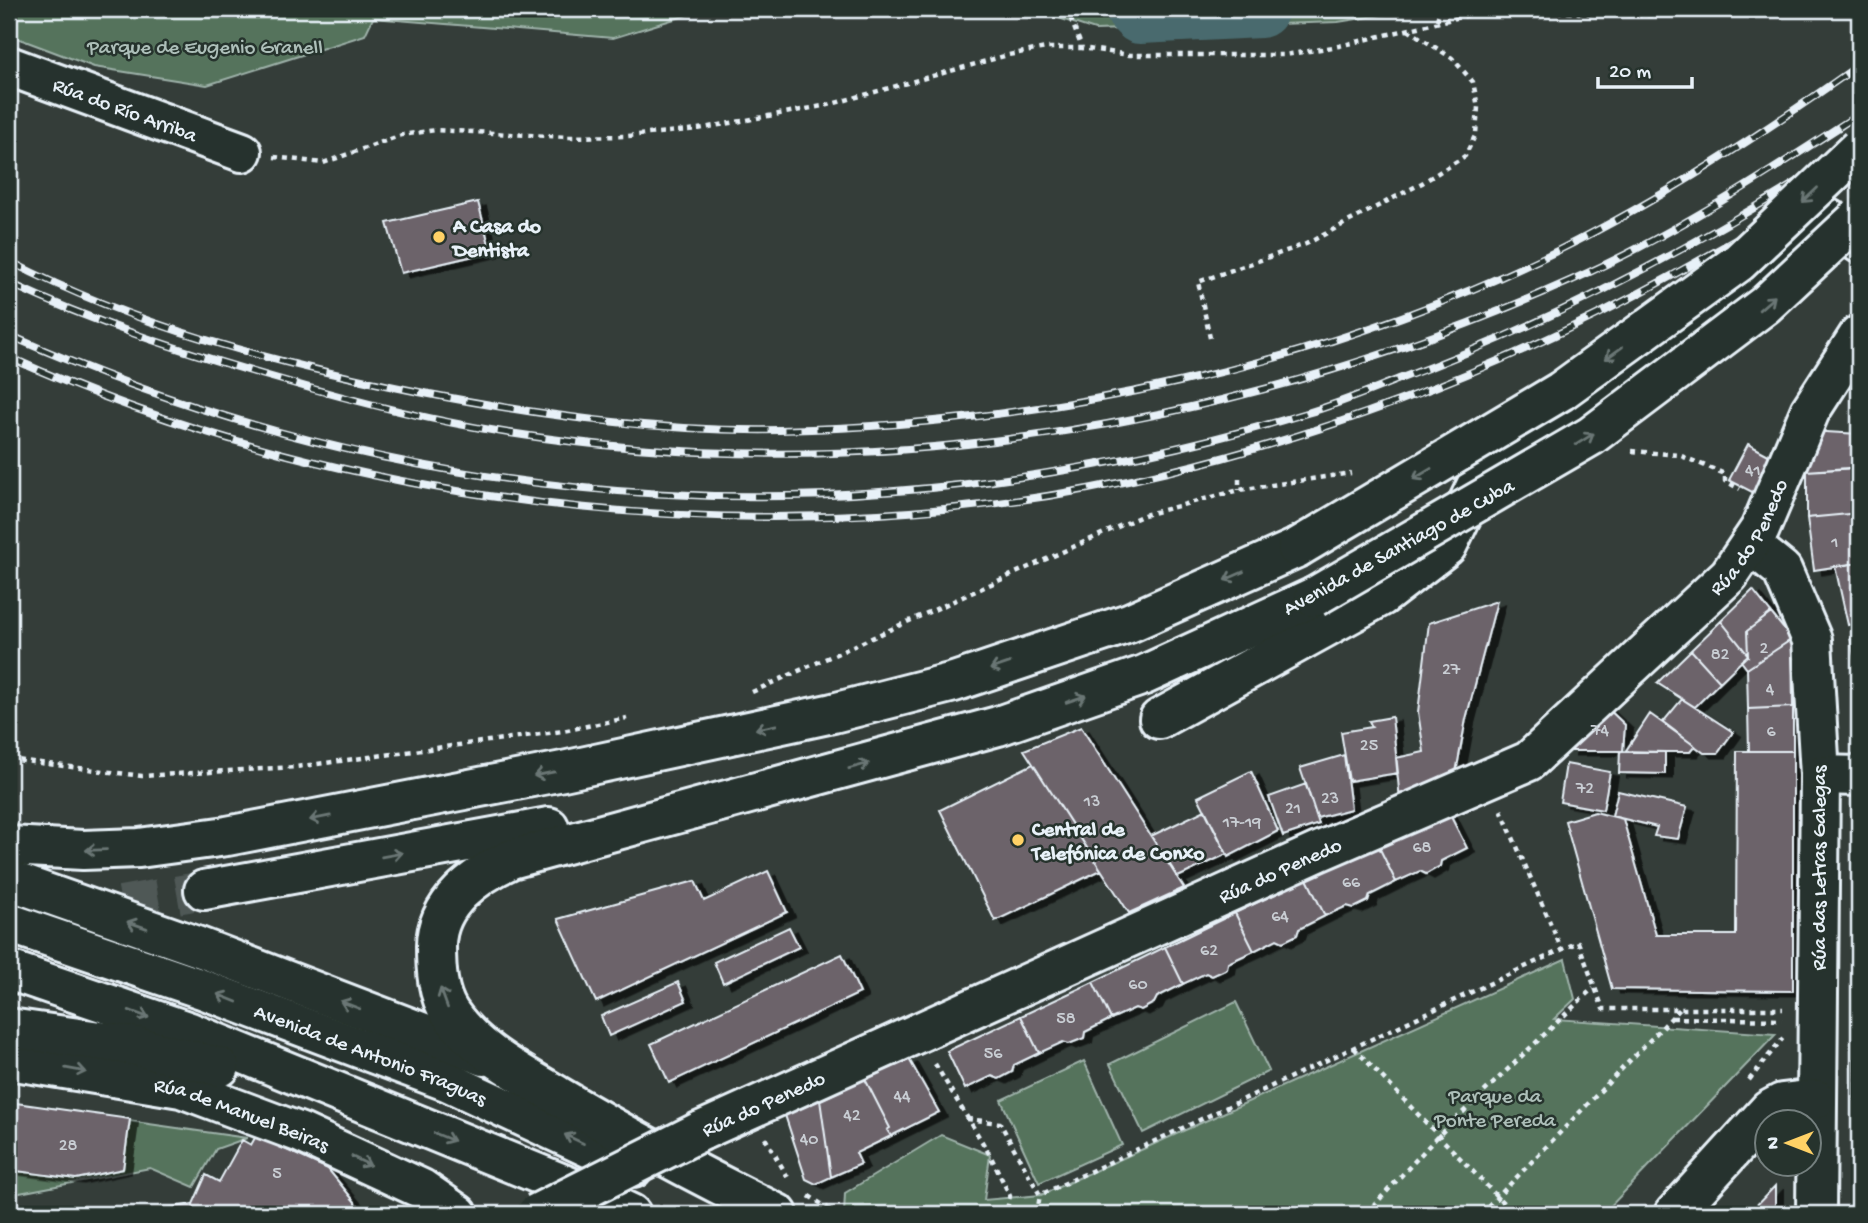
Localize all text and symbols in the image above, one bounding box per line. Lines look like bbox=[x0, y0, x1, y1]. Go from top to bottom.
park label: Parque de Eugenio Granell bbox=[86, 37, 323, 62]
scale bar bbox=[1598, 46, 1693, 90]
text: 20 m bbox=[1609, 61, 1651, 86]
street label: Rúa do Río Arriba bbox=[49, 74, 201, 151]
one-way arrow bbox=[1802, 187, 1819, 204]
place label: A Casa do Dentista bbox=[451, 216, 541, 265]
marker: A Casa do Dentista bbox=[431, 229, 447, 245]
one-way arrow bbox=[1757, 295, 1775, 311]
one-way arrow bbox=[1605, 346, 1624, 360]
one-way arrow bbox=[1574, 432, 1594, 446]
house number: 41 bbox=[1745, 461, 1761, 482]
one-way arrow bbox=[1412, 467, 1432, 481]
street label: Avenida de Santiago de Cuba bbox=[1280, 474, 1521, 623]
street label: Rúa do Penedo bbox=[1706, 476, 1796, 602]
house number: 1 bbox=[1830, 533, 1839, 554]
one-way arrow bbox=[1224, 570, 1246, 583]
house number: 2 bbox=[1760, 639, 1769, 660]
house number: 82 bbox=[1711, 645, 1730, 666]
house number: 27 bbox=[1442, 660, 1461, 681]
one-way arrow bbox=[989, 661, 1011, 674]
house number: 4 bbox=[1766, 680, 1775, 701]
one-way arrow bbox=[1064, 692, 1086, 704]
one-way arrow bbox=[755, 721, 778, 735]
house number: 74 bbox=[1590, 721, 1609, 742]
house number: 6 bbox=[1766, 722, 1776, 743]
house number: 25 bbox=[1360, 736, 1378, 757]
one-way arrow bbox=[847, 759, 870, 772]
street label: Rúa das Letras Galegas bbox=[1809, 764, 1834, 970]
one-way arrow bbox=[533, 768, 556, 782]
house number: 72 bbox=[1575, 779, 1594, 800]
house number: 23 bbox=[1321, 789, 1339, 810]
house number: 13 bbox=[1083, 792, 1100, 813]
house number: 21 bbox=[1285, 799, 1301, 820]
one-way arrow bbox=[309, 811, 332, 825]
house number: 17-19 bbox=[1222, 813, 1261, 834]
place label: Central de Telefónica de Conxo bbox=[1030, 819, 1204, 868]
marker: Central de Telefónica de Conxo bbox=[1010, 832, 1026, 848]
street label: Rúa do Penedo bbox=[1216, 834, 1346, 911]
house number: 68 bbox=[1413, 838, 1432, 859]
one-way arrow bbox=[84, 843, 107, 856]
one-way arrow bbox=[380, 848, 402, 862]
house number: 66 bbox=[1342, 873, 1361, 894]
house number: 64 bbox=[1271, 907, 1289, 928]
one-way arrow bbox=[127, 918, 149, 930]
house number: 62 bbox=[1200, 941, 1218, 962]
house number: 60 bbox=[1128, 975, 1148, 996]
one-way arrow bbox=[437, 987, 449, 1009]
one-way arrow bbox=[217, 991, 239, 1004]
one-way arrow bbox=[340, 997, 362, 1010]
street label: Avenida de Antonio Fraguas bbox=[250, 1001, 491, 1114]
one-way arrow bbox=[127, 1009, 149, 1021]
house number: 58 bbox=[1056, 1009, 1076, 1030]
house number: 56 bbox=[984, 1044, 1003, 1065]
one-way arrow bbox=[64, 1063, 87, 1077]
street label: Rúa do Penedo bbox=[699, 1068, 830, 1145]
street label: Rúa de Manuel Beiras bbox=[152, 1075, 333, 1161]
park label: Parque da Ponte Pereda bbox=[1433, 1086, 1557, 1135]
house number: 44 bbox=[893, 1087, 911, 1108]
house number: 42 bbox=[843, 1106, 861, 1127]
north arrow bbox=[1752, 1108, 1822, 1178]
house number: 40 bbox=[800, 1130, 818, 1151]
one-way arrow bbox=[433, 1131, 455, 1144]
one-way arrow bbox=[564, 1132, 585, 1146]
house number: 28 bbox=[59, 1136, 77, 1157]
text: N bbox=[1763, 1137, 1786, 1149]
one-way arrow bbox=[350, 1155, 371, 1168]
house number: 5 bbox=[272, 1164, 282, 1185]

